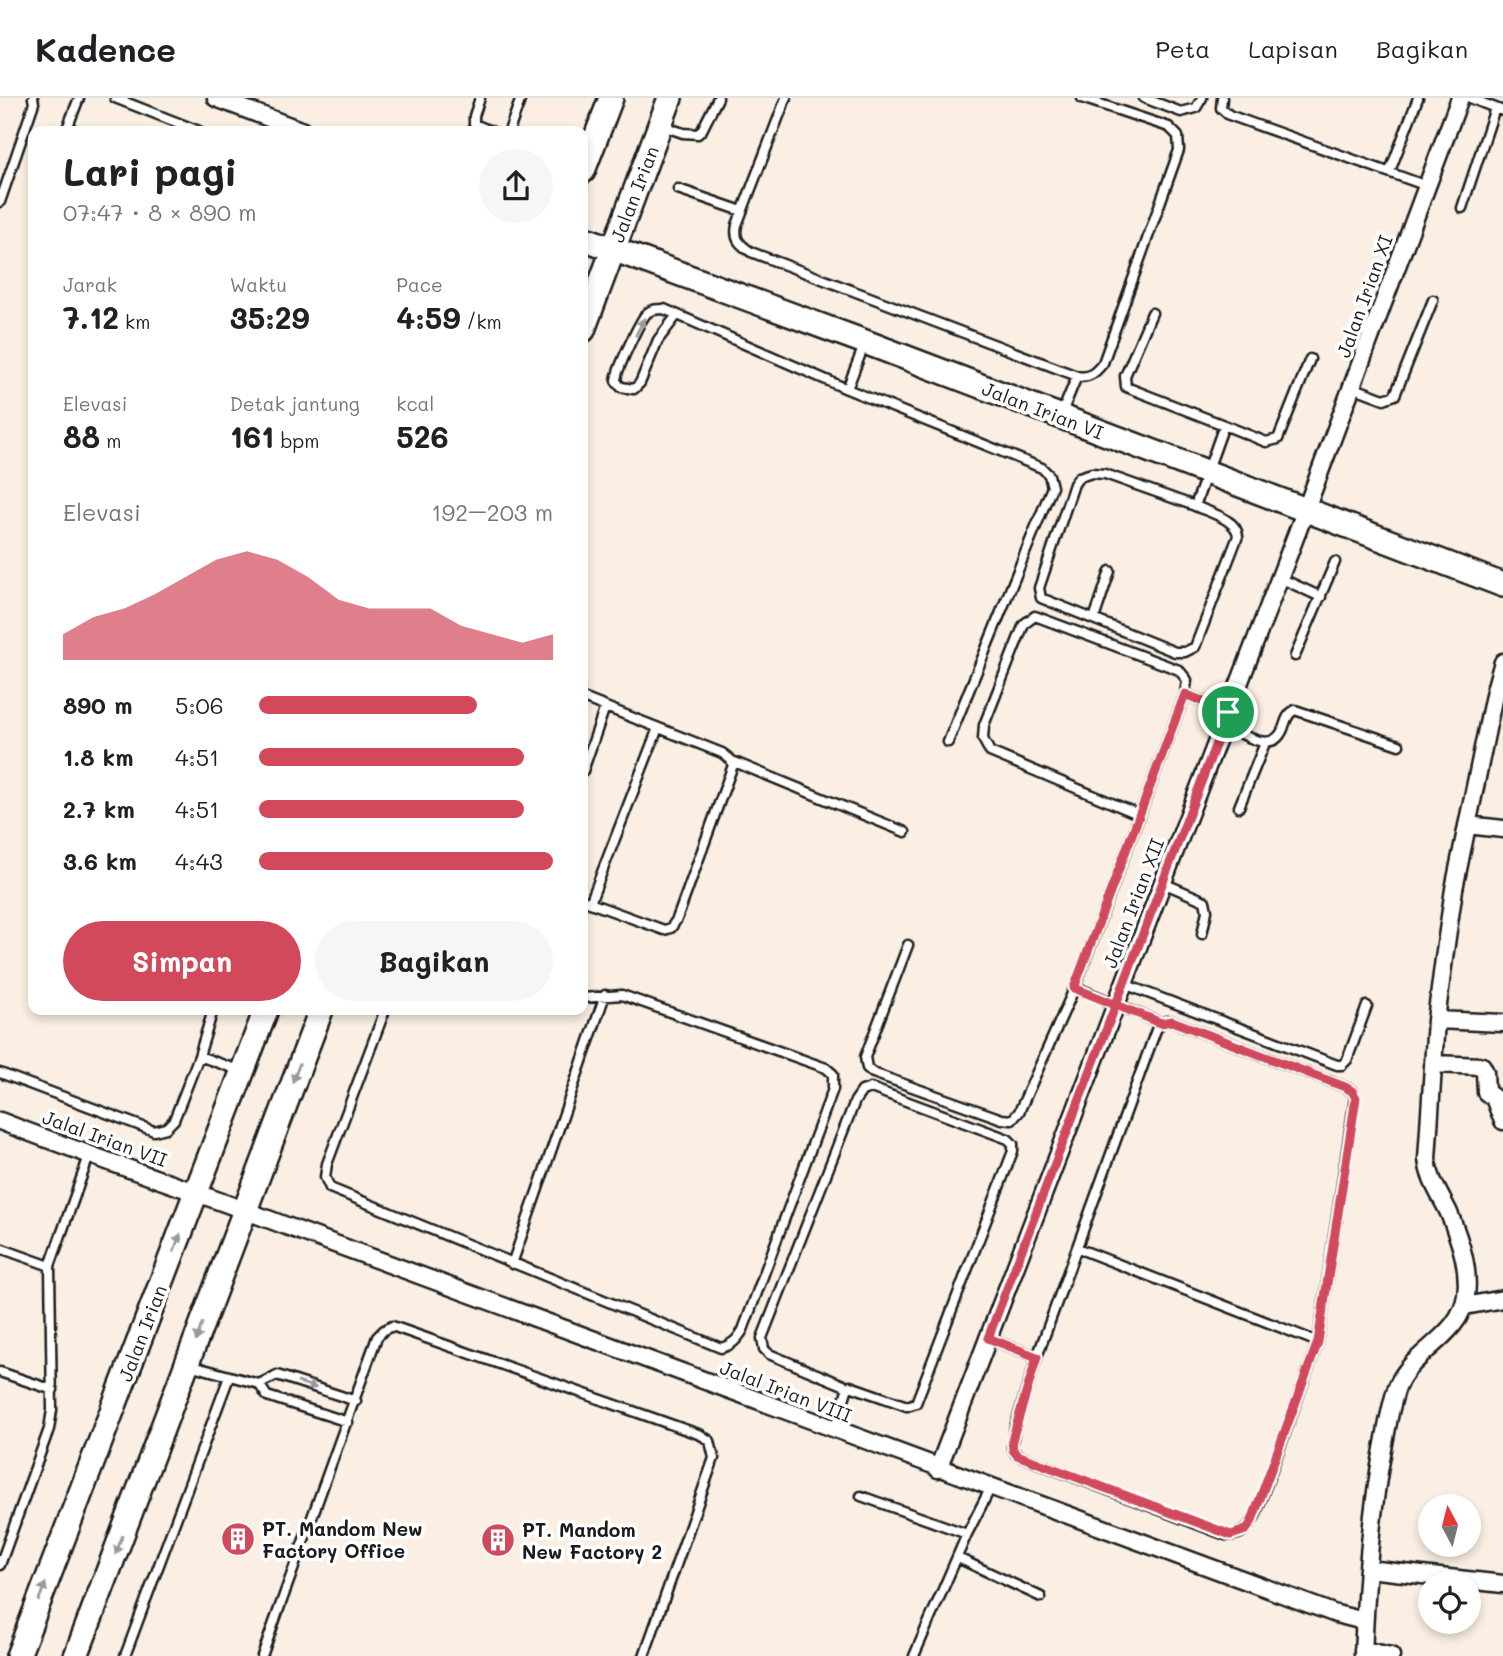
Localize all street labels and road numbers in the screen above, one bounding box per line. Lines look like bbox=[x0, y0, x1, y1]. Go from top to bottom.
street label: Jalan Irian bbox=[604, 142, 664, 246]
street label: Jalan Irian XI bbox=[1330, 231, 1398, 361]
street label: Jalan Irian VI bbox=[979, 375, 1107, 445]
street label: Jalan Irian XII bbox=[1097, 835, 1169, 971]
street label: Jalal Irian VII bbox=[39, 1104, 171, 1172]
street label: Jalan Irian bbox=[112, 1281, 172, 1385]
street label: Jalal Irian VIII bbox=[717, 1354, 855, 1428]

